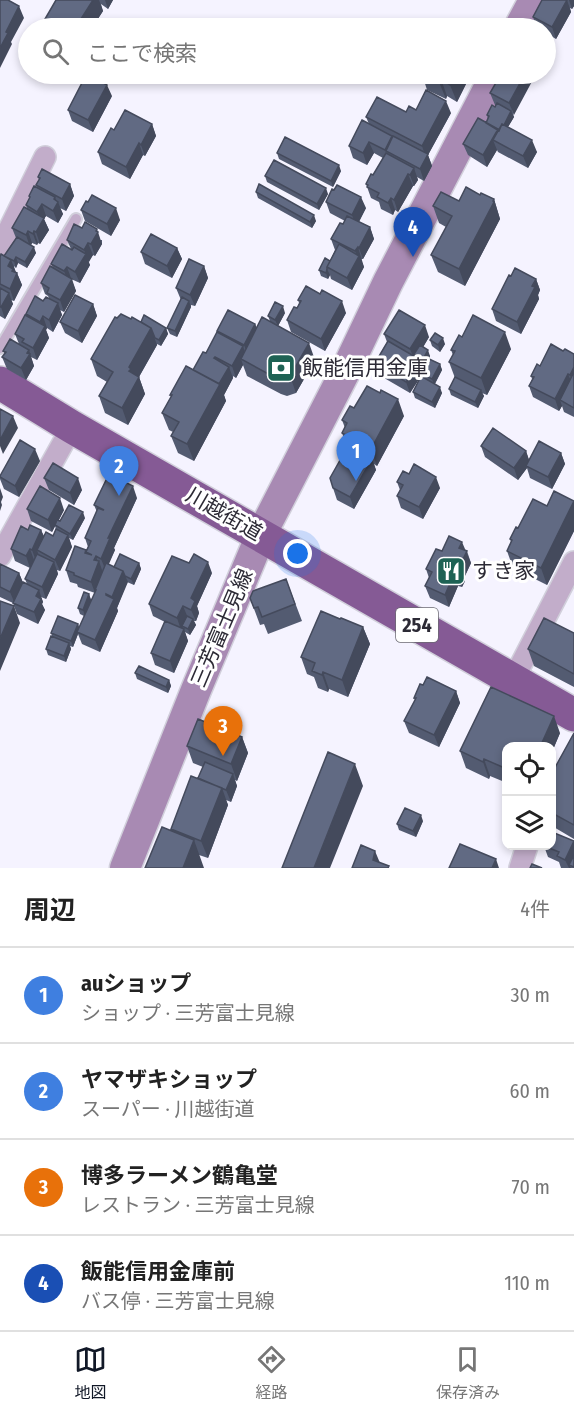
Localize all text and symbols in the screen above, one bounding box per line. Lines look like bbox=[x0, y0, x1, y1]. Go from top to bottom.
search box bbox=[18, 18, 556, 84]
icon: search bbox=[39, 35, 72, 68]
text: ここで検索 bbox=[87, 40, 197, 67]
pin: 4 bbox=[394, 208, 432, 257]
bank icon: 飯能信用金庫 bbox=[265, 352, 297, 384]
place label: 飯能信用金庫 bbox=[302, 355, 428, 381]
pin: 1 bbox=[336, 432, 376, 481]
pin: 2 bbox=[100, 446, 138, 496]
street label: 川越街道 bbox=[181, 482, 267, 546]
your location bbox=[283, 539, 312, 568]
restaurant icon: すき家 bbox=[435, 555, 467, 587]
place label: すき家 bbox=[472, 558, 535, 584]
street label: 三芳富士見線 bbox=[185, 565, 259, 691]
road number: 254 bbox=[396, 608, 438, 642]
pin: 3 bbox=[204, 706, 242, 756]
map controls bbox=[502, 742, 556, 850]
button: locate bbox=[502, 742, 556, 796]
button: layers bbox=[502, 796, 556, 850]
text: 周辺 bbox=[24, 895, 76, 926]
text: 4件 bbox=[520, 897, 550, 921]
text: auショップ bbox=[81, 970, 191, 997]
text: 1 bbox=[39, 983, 48, 1007]
text: 30 m bbox=[510, 983, 550, 1007]
text: ショップ · 三芳富士見線 bbox=[81, 1001, 295, 1025]
text: ヤマザキショップ bbox=[81, 1066, 257, 1093]
text: 2 bbox=[39, 1079, 48, 1103]
text: 60 m bbox=[510, 1079, 550, 1103]
text: スーパー · 川越街道 bbox=[81, 1097, 254, 1121]
text: 博多ラーメン鶴亀堂 bbox=[81, 1162, 278, 1189]
text: 3 bbox=[39, 1175, 48, 1199]
text: 70 m bbox=[512, 1175, 550, 1199]
text: レストラン · 三芳富士見線 bbox=[81, 1193, 315, 1217]
text: 飯能信用金庫前 bbox=[81, 1258, 235, 1285]
text: 4 bbox=[38, 1271, 49, 1295]
text: 110 m bbox=[504, 1271, 550, 1295]
text: バス停 · 三芳富士見線 bbox=[81, 1289, 275, 1313]
tab: 地図 bbox=[74, 1343, 107, 1403]
tab: 経路 bbox=[255, 1343, 288, 1403]
tab: 保存済み bbox=[436, 1343, 500, 1403]

